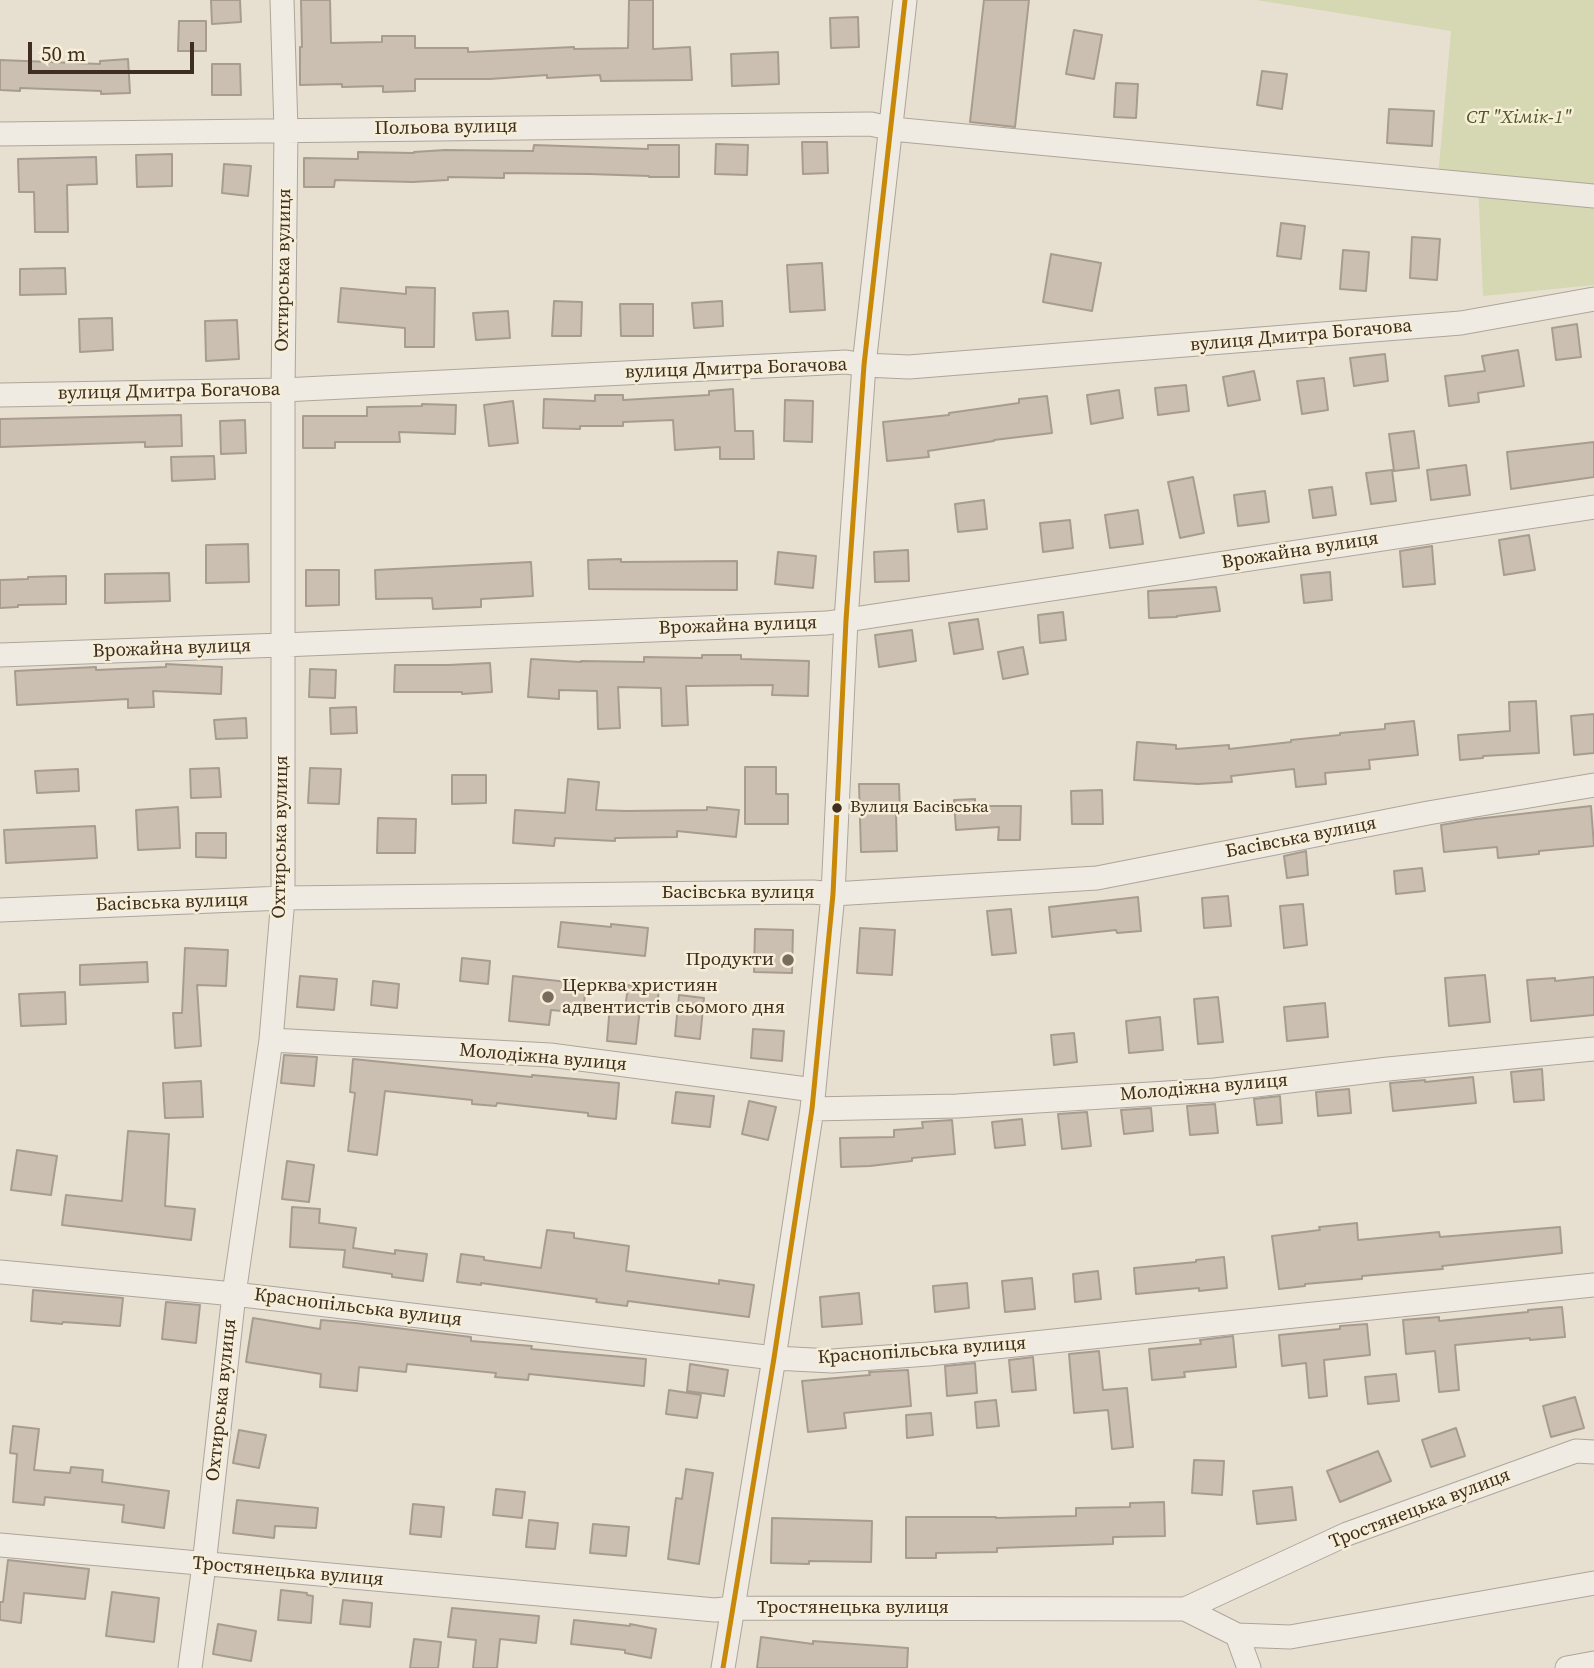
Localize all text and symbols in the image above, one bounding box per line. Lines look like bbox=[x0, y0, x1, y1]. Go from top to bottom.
scale bar bbox=[32, 28, 198, 72]
text: 50 m bbox=[41, 39, 86, 68]
park label: СТ "Хімік-1" bbox=[1466, 107, 1572, 129]
street label: Польова вулиця bbox=[374, 115, 518, 141]
street label: Охтирська вулиця bbox=[271, 188, 297, 352]
street label: вулиця Дмитра Богачова bbox=[1189, 315, 1413, 357]
street label: вулиця Дмитра Богачова bbox=[624, 354, 848, 384]
street label: вулиця Дмитра Богачова bbox=[57, 379, 281, 405]
street label: Врожайна вулиця bbox=[1220, 527, 1380, 575]
street label: Врожайна вулиця bbox=[658, 612, 818, 640]
street label: Врожайна вулиця bbox=[92, 635, 252, 663]
street label: Охтирська вулиця bbox=[268, 755, 294, 919]
place label: Вулиця Басівська bbox=[850, 798, 989, 818]
marker: Вулиця Басівська bbox=[830, 801, 844, 815]
street label: Басівська вулиця bbox=[1224, 812, 1378, 864]
street label: Басівська вулиця bbox=[661, 882, 815, 904]
street label: Басівська вулиця bbox=[95, 889, 249, 917]
place label: Продукти bbox=[686, 949, 774, 971]
marker: Продукти bbox=[780, 952, 796, 968]
place label: Церква християн адвентистів сьомого дня bbox=[562, 975, 785, 1019]
marker: Церква християн адвентистів сьомого дня bbox=[540, 989, 556, 1005]
street label: Молодіжна вулиця bbox=[458, 1039, 628, 1077]
street label: Молодіжна вулиця bbox=[1119, 1069, 1289, 1107]
street label: Краснопільська вулиця bbox=[253, 1284, 463, 1332]
street label: Охтирська вулиця bbox=[202, 1318, 242, 1482]
street label: Краснопільська вулиця bbox=[817, 1332, 1027, 1370]
street label: Тростянецька вулиця bbox=[1326, 1464, 1514, 1554]
street label: Тростянецька вулиця bbox=[191, 1552, 385, 1592]
street label: Тростянецька вулиця bbox=[757, 1597, 949, 1619]

